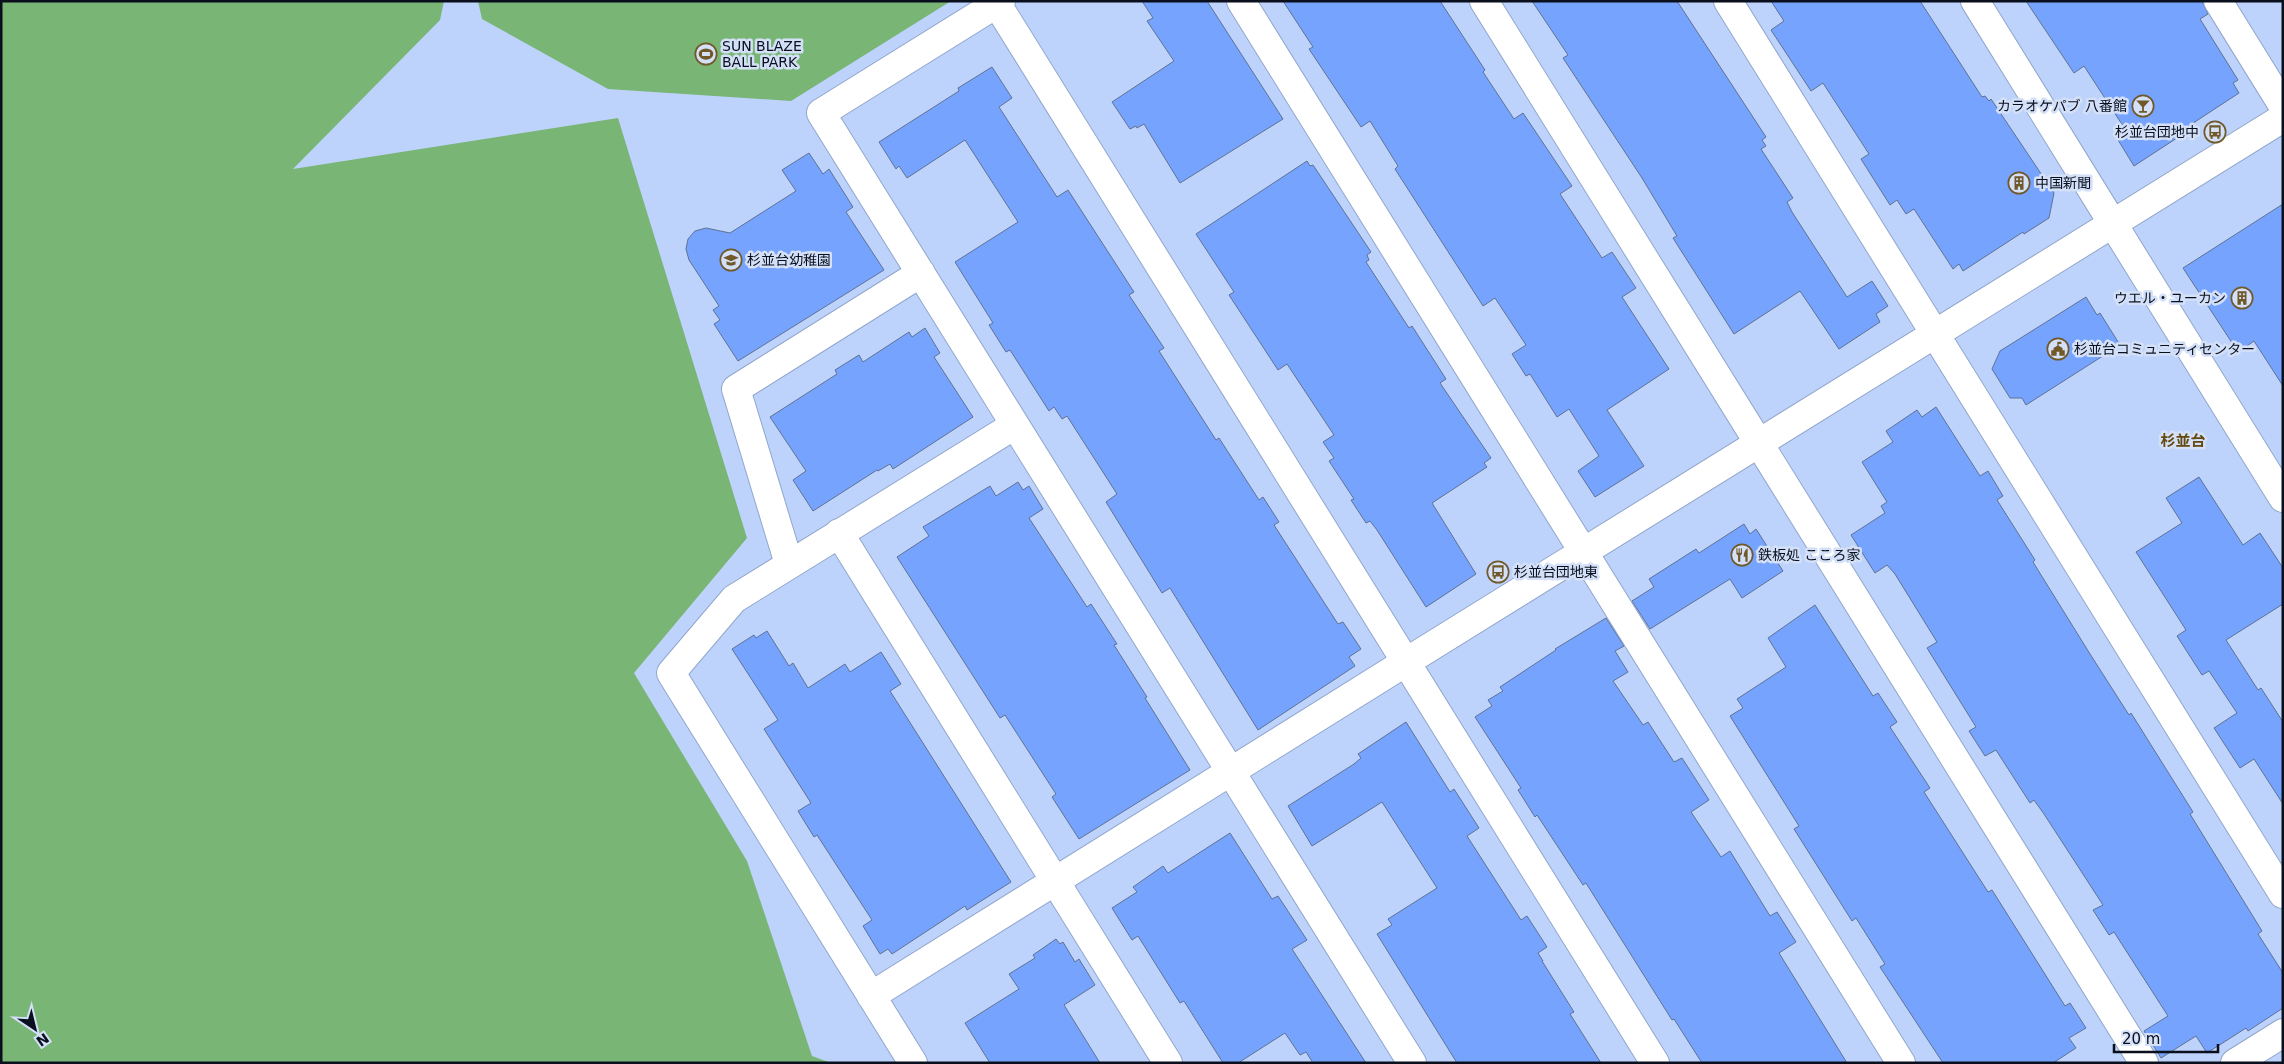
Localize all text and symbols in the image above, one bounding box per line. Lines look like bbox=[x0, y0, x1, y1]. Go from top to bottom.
place label: SUN BLAZE BALL PARK bbox=[722, 38, 802, 70]
sports icon: SUN BLAZE BALL PARK bbox=[694, 42, 718, 66]
bar icon: カラオケパブ 八番館 bbox=[2131, 94, 2155, 118]
place label: カラオケパブ 八番館 bbox=[1997, 98, 2127, 114]
bus stop icon: 杉並台団地中 bbox=[2203, 120, 2227, 144]
place label: 杉並台団地中 bbox=[2115, 124, 2199, 140]
building icon: 中国新聞 bbox=[2007, 171, 2031, 195]
place label: 中国新聞 bbox=[2035, 175, 2091, 191]
school or university icon: 杉並台幼稚園 bbox=[719, 248, 743, 272]
place label: 杉並台幼稚園 bbox=[747, 252, 831, 268]
building icon: ウエル・ユーカン bbox=[2230, 286, 2254, 310]
place label: ウエル・ユーカン bbox=[2114, 290, 2226, 306]
public building icon: 杉並台コミュニティセンター bbox=[2046, 337, 2070, 361]
place label: 杉並台コミュニティセンター bbox=[2074, 341, 2255, 357]
district label: 杉並台 bbox=[2160, 432, 2206, 450]
restaurant icon: 鉄板処 こころ家 bbox=[1730, 543, 1754, 567]
place label: 鉄板処 こころ家 bbox=[1758, 547, 1860, 563]
bus stop icon: 杉並台団地東 bbox=[1486, 560, 1510, 584]
place label: 杉並台団地東 bbox=[1514, 564, 1598, 580]
north arrow bbox=[10, 1004, 60, 1054]
scale bar bbox=[2114, 1022, 2218, 1054]
text: N bbox=[33, 1030, 52, 1050]
text: 20 m bbox=[2122, 1030, 2160, 1048]

